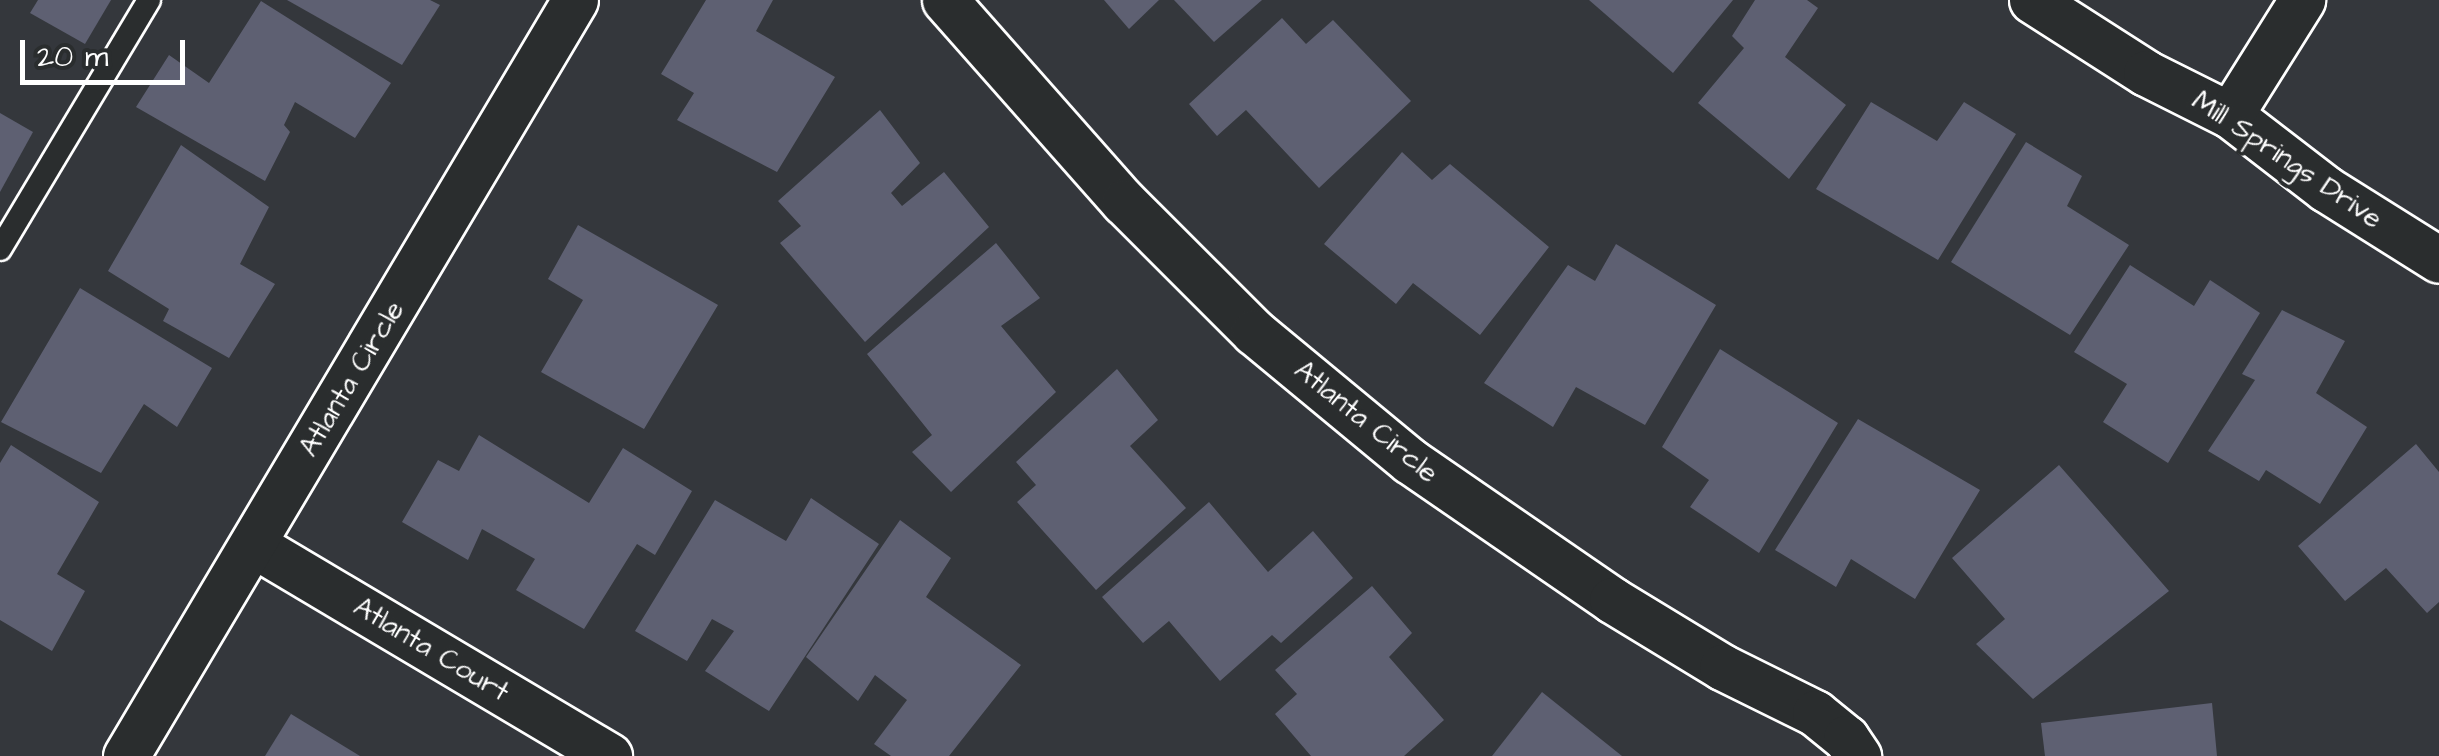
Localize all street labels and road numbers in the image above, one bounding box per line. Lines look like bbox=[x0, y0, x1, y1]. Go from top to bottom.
street label: Mill Springs Drive bbox=[2186, 84, 2388, 236]
street label: Atlanta Circle bbox=[292, 295, 412, 463]
street label: Atlanta Circle bbox=[1287, 354, 1445, 490]
street label: Atlanta Court bbox=[347, 590, 515, 710]

